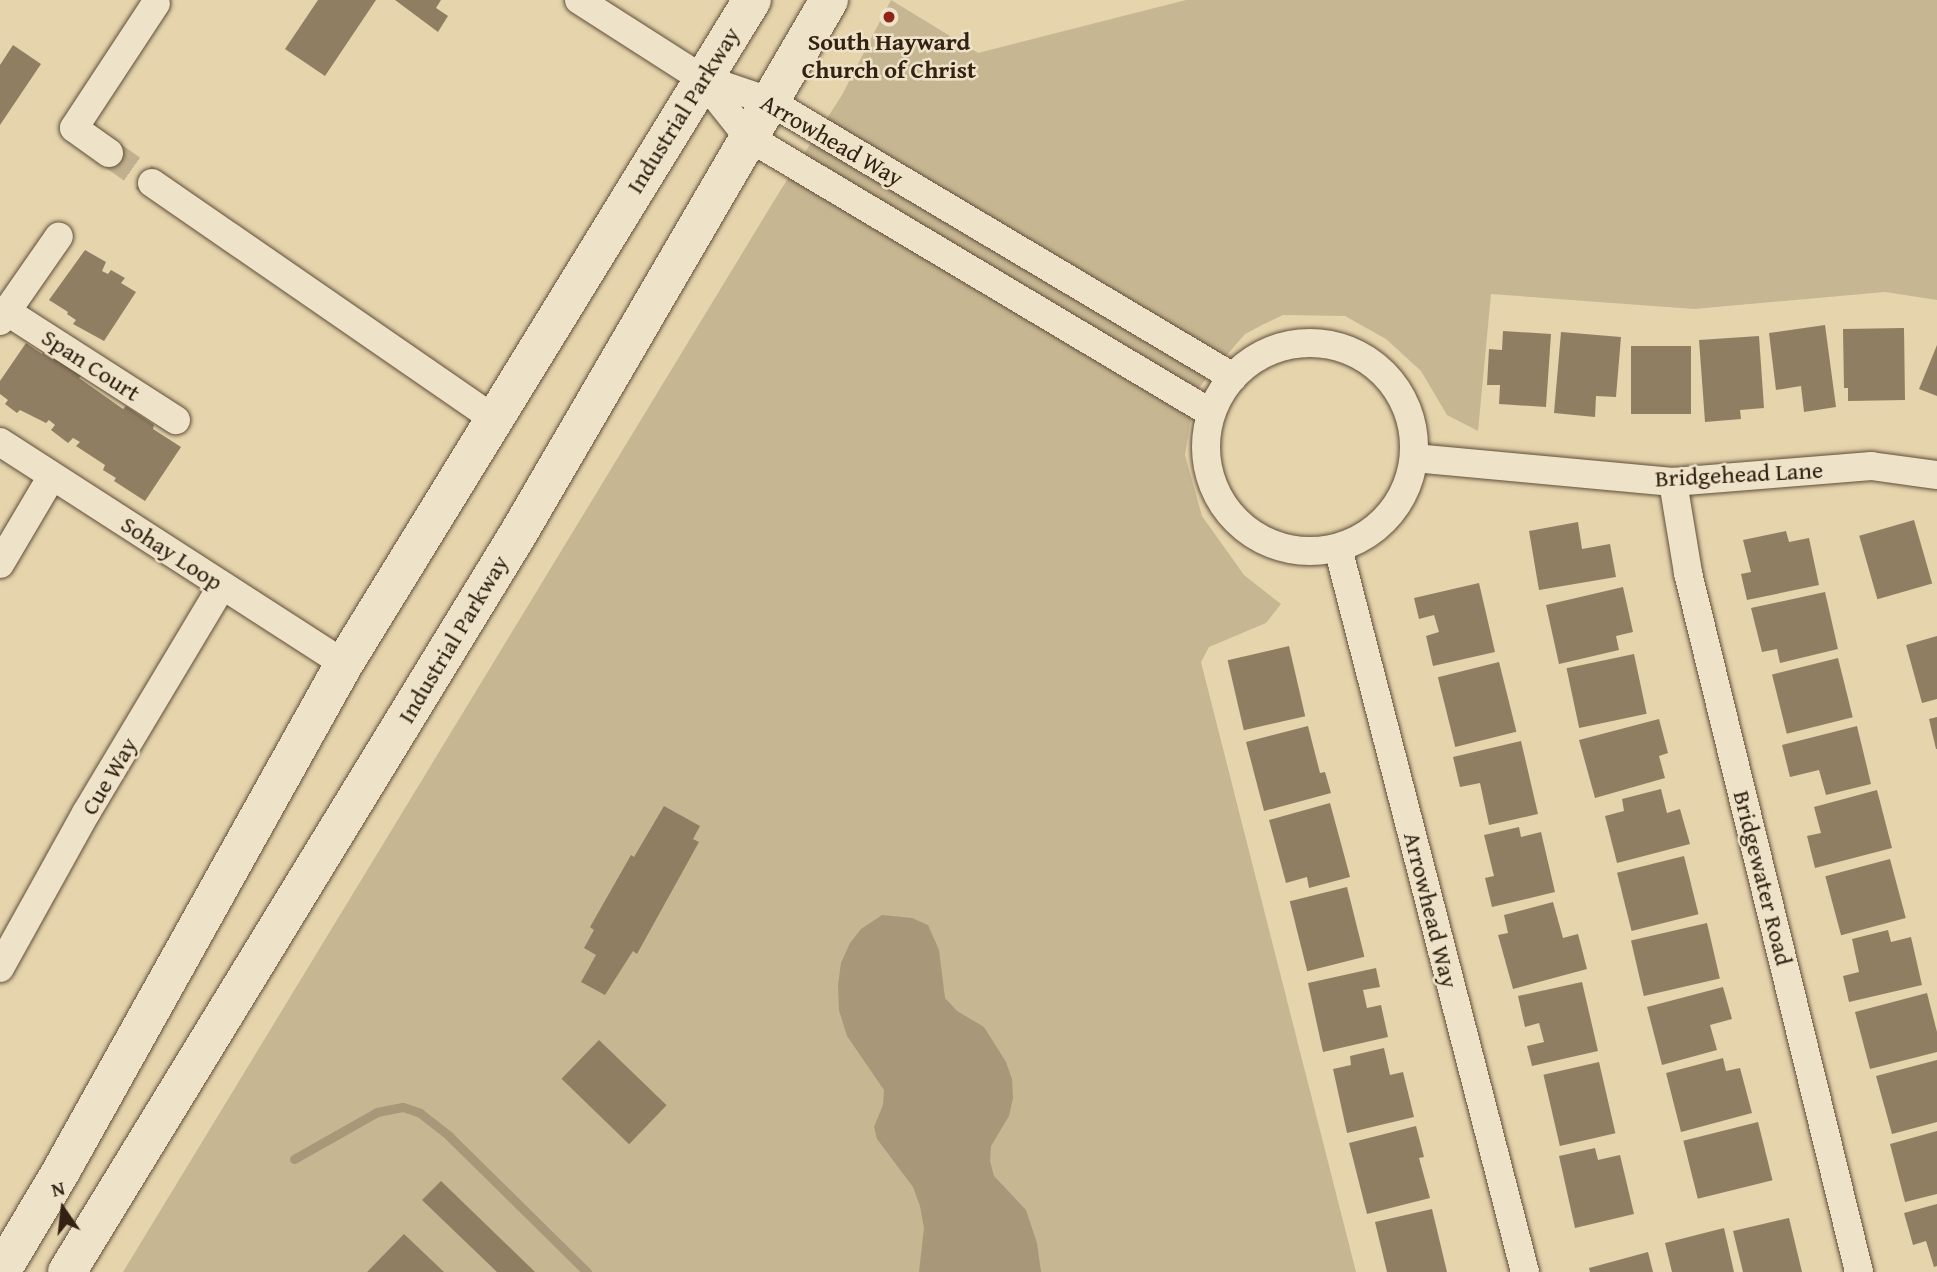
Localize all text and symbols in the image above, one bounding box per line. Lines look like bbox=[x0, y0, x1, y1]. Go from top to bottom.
marker: South Hayward Church of Christ bbox=[881, 9, 897, 25]
street label: Industrial Parkway bbox=[620, 21, 746, 199]
place label: South Hayward Church of Christ bbox=[802, 28, 976, 84]
street label: Arrowhead Way bbox=[756, 88, 908, 192]
street label: Span Court bbox=[36, 323, 146, 407]
street label: Bridgehead Lane bbox=[1654, 455, 1824, 493]
street label: Sohay Loop bbox=[116, 510, 228, 596]
street label: Industrial Parkway bbox=[391, 550, 515, 728]
street label: Cue Way bbox=[75, 732, 143, 820]
street label: Bridgewater Road bbox=[1727, 787, 1799, 969]
street label: Arrowhead Way bbox=[1398, 829, 1464, 991]
north arrow bbox=[28, 1174, 98, 1244]
text: N bbox=[48, 1174, 67, 1204]

